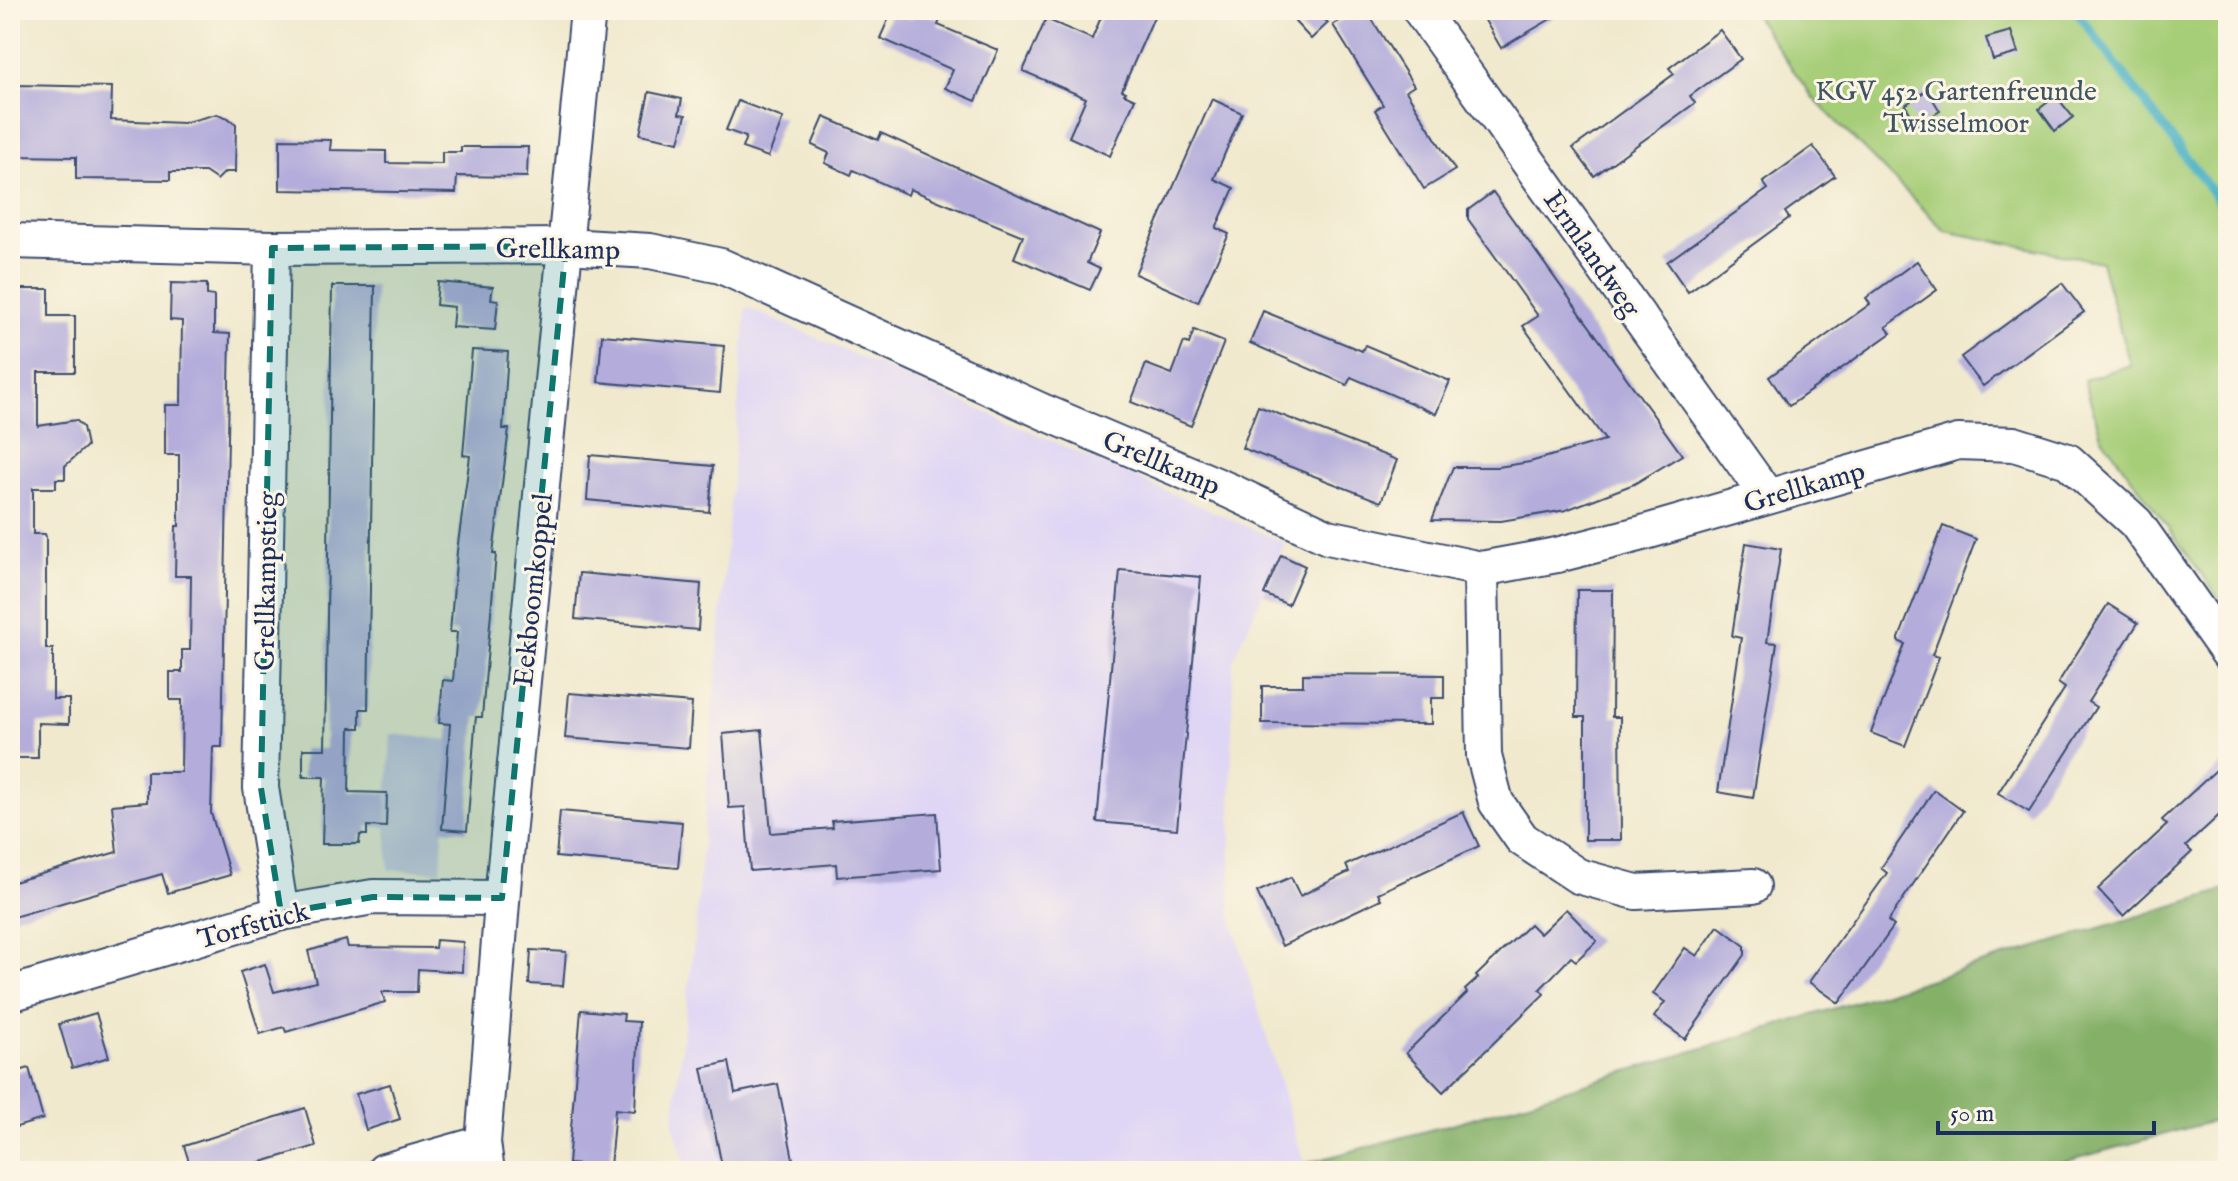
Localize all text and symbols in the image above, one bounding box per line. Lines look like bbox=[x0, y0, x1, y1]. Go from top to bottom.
park label: KGV 452 Gartenfreunde Twisselmoor bbox=[1815, 75, 2097, 142]
street label: Ermlandweg bbox=[1534, 184, 1648, 325]
street label: Grellkamp bbox=[495, 232, 621, 269]
street label: Grellkamp bbox=[1097, 424, 1225, 505]
street label: Grellkamp bbox=[1740, 454, 1869, 522]
street label: Grellkampstieg bbox=[248, 490, 287, 671]
street label: Eekboomkoppel bbox=[507, 491, 562, 689]
street label: Torfstück bbox=[194, 894, 314, 958]
scale bar bbox=[1938, 1085, 2154, 1135]
text: 50 m bbox=[1950, 1099, 1994, 1130]

